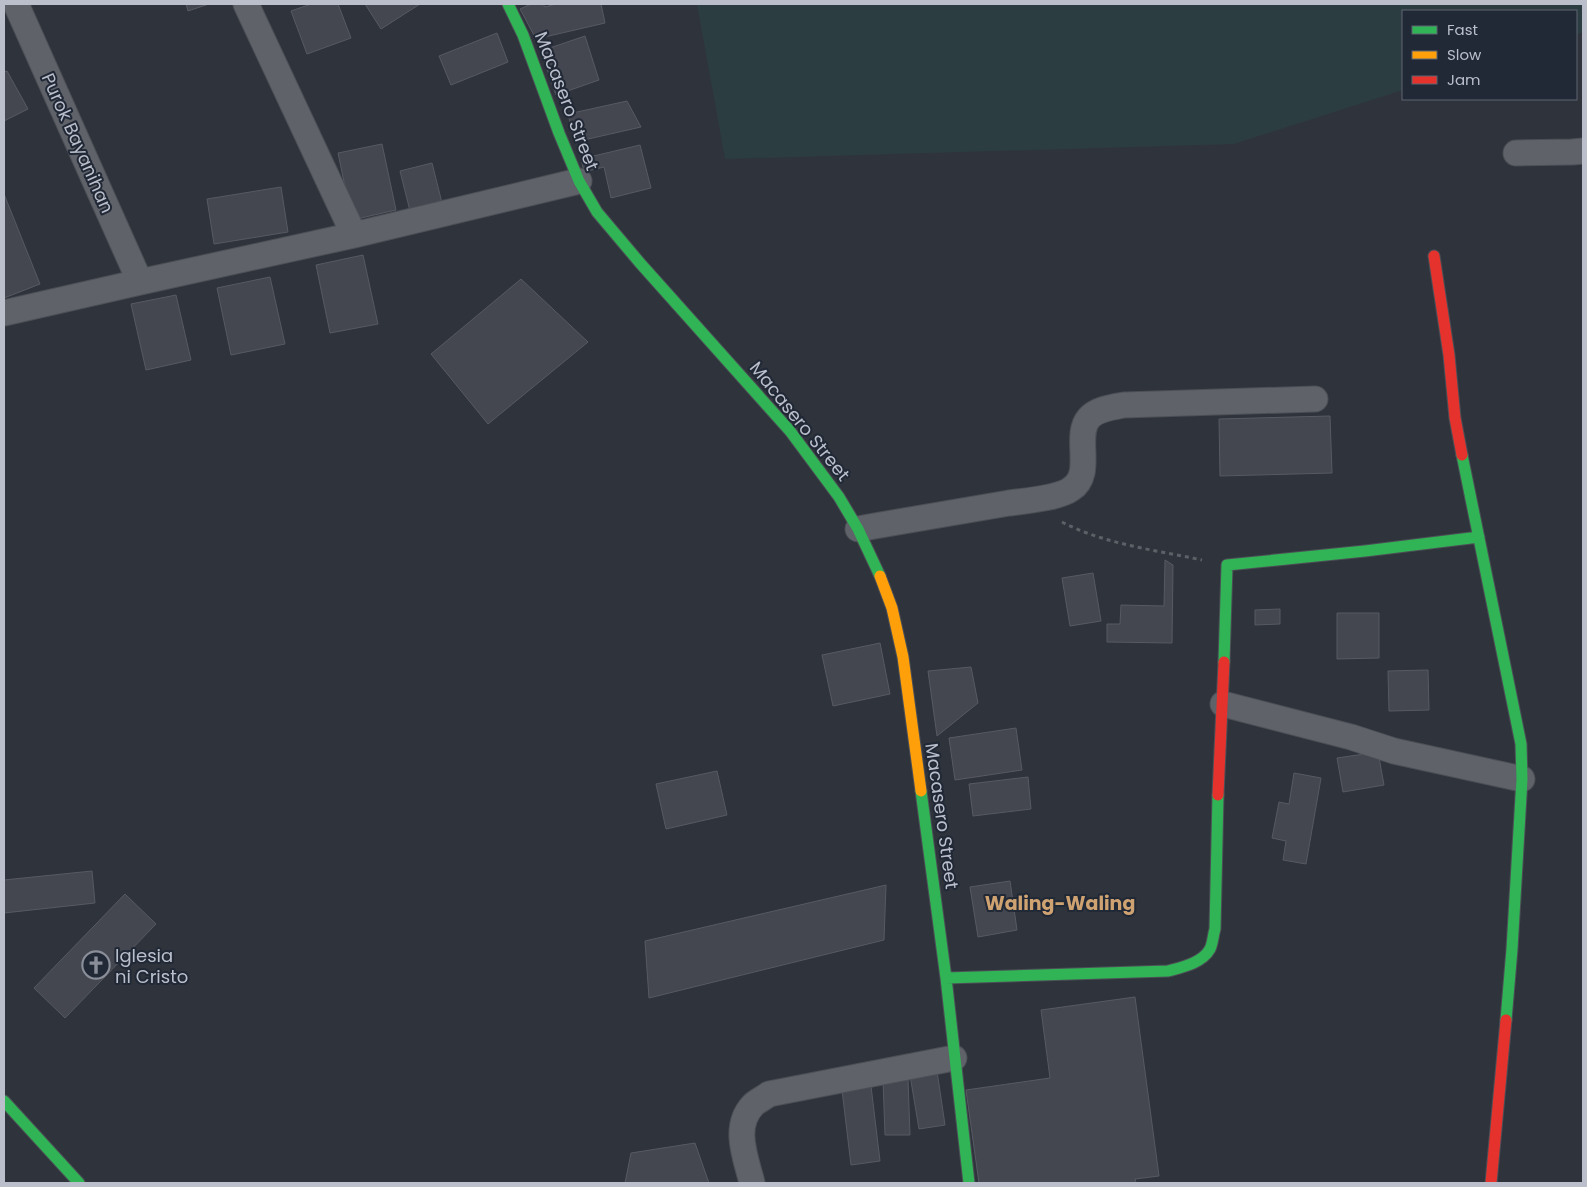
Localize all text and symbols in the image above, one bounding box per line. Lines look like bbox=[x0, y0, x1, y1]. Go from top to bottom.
legend bbox=[1402, 10, 1577, 100]
text: Fast bbox=[1447, 19, 1478, 40]
street label: Macasero Street bbox=[529, 28, 605, 174]
text: Slow bbox=[1447, 44, 1482, 65]
street label: Purok Bayanihan bbox=[36, 69, 120, 217]
text: Jam bbox=[1447, 69, 1481, 90]
street label: Macasero Street bbox=[744, 356, 856, 486]
street label: Macasero Street bbox=[919, 741, 965, 891]
district label: Waling-Waling bbox=[985, 890, 1135, 917]
place label: Iglesia ni Cristo bbox=[115, 943, 188, 989]
church icon: Iglesia ni Cristo bbox=[81, 950, 111, 980]

